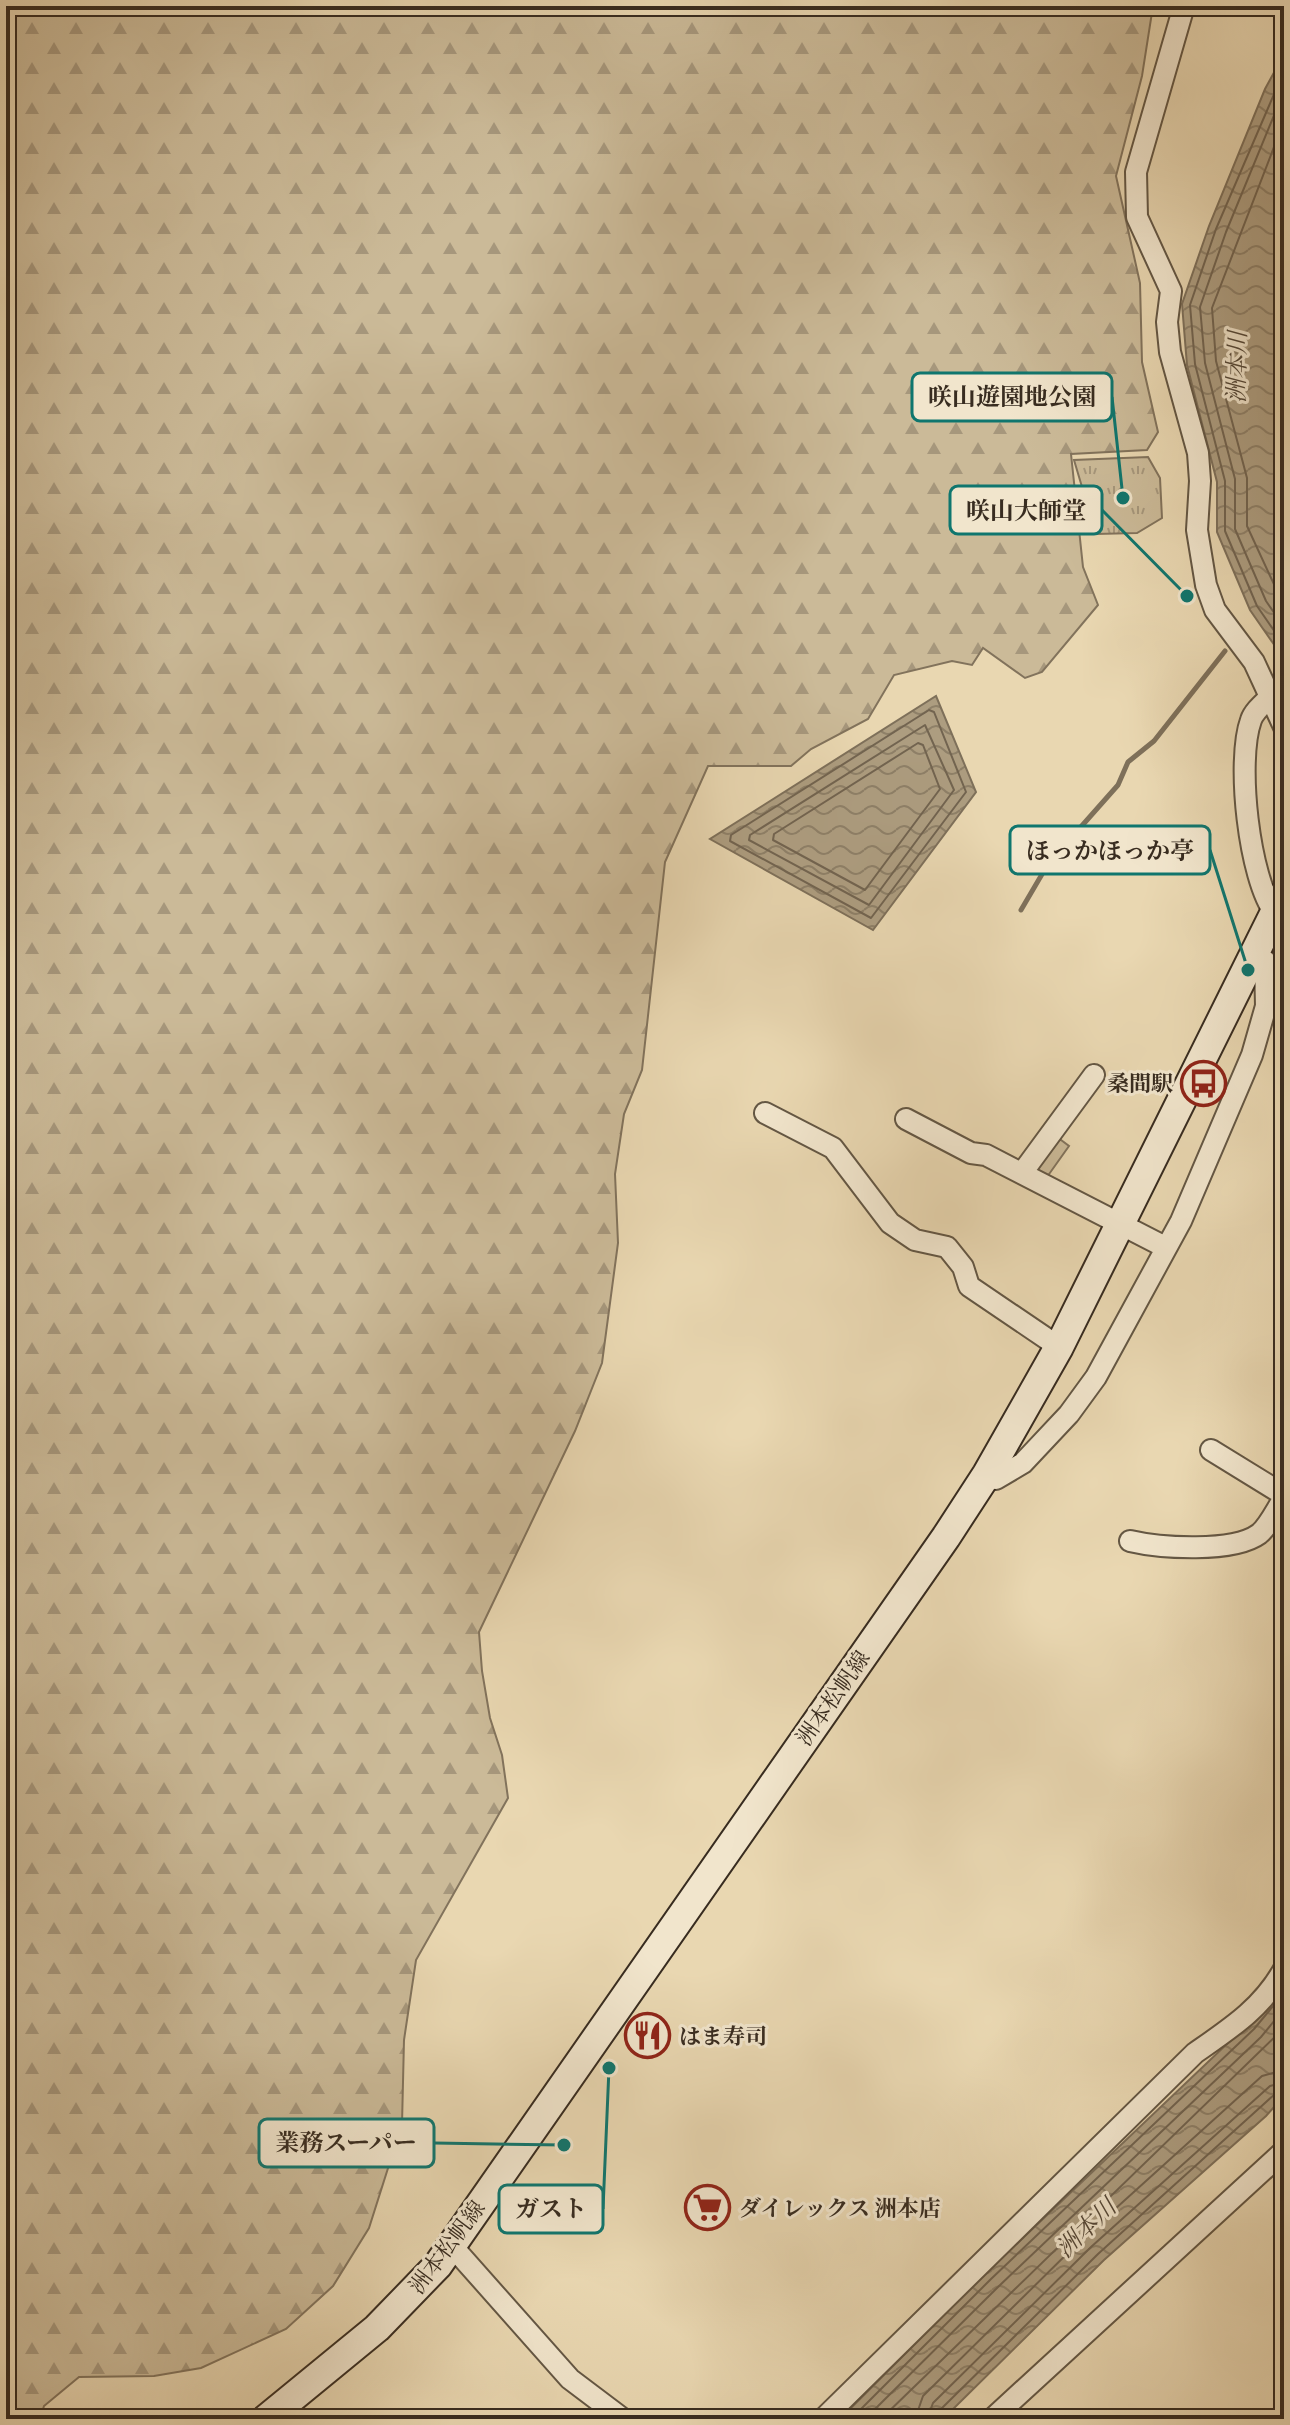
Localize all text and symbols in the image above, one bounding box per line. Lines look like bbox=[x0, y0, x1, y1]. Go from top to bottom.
water label: 洲本川 bbox=[1221, 328, 1253, 403]
callout: 咲山遊園地公園 bbox=[912, 373, 1112, 421]
text: 咲山遊園地公園 bbox=[928, 382, 1096, 412]
callout: 咲山大師堂 bbox=[950, 486, 1102, 534]
text: 咲山大師堂 bbox=[966, 496, 1086, 526]
callout: ほっかほっか亭 bbox=[1010, 826, 1210, 874]
text: ほっかほっか亭 bbox=[1026, 836, 1194, 866]
bus stop icon: 桑間駅 bbox=[1180, 1059, 1228, 1107]
place label: 桑間駅 bbox=[1107, 1070, 1173, 1097]
street label: 洲本松帆線 bbox=[790, 1645, 876, 1751]
restaurant icon: はま寿司 bbox=[624, 2012, 672, 2060]
place label: はま寿司 bbox=[679, 2023, 767, 2050]
callout: 業務スーパー bbox=[259, 2119, 434, 2167]
text: 業務スーパー bbox=[275, 2128, 417, 2158]
supermarket icon: ダイレックス 洲本店 bbox=[684, 2184, 732, 2232]
callout: ガスト bbox=[499, 2185, 603, 2233]
water label: 洲本川 bbox=[1050, 2190, 1124, 2264]
text: ガスト bbox=[515, 2194, 587, 2224]
street label: 洲本松帆線 bbox=[403, 2195, 491, 2299]
place label: ダイレックス 洲本店 bbox=[739, 2195, 941, 2222]

